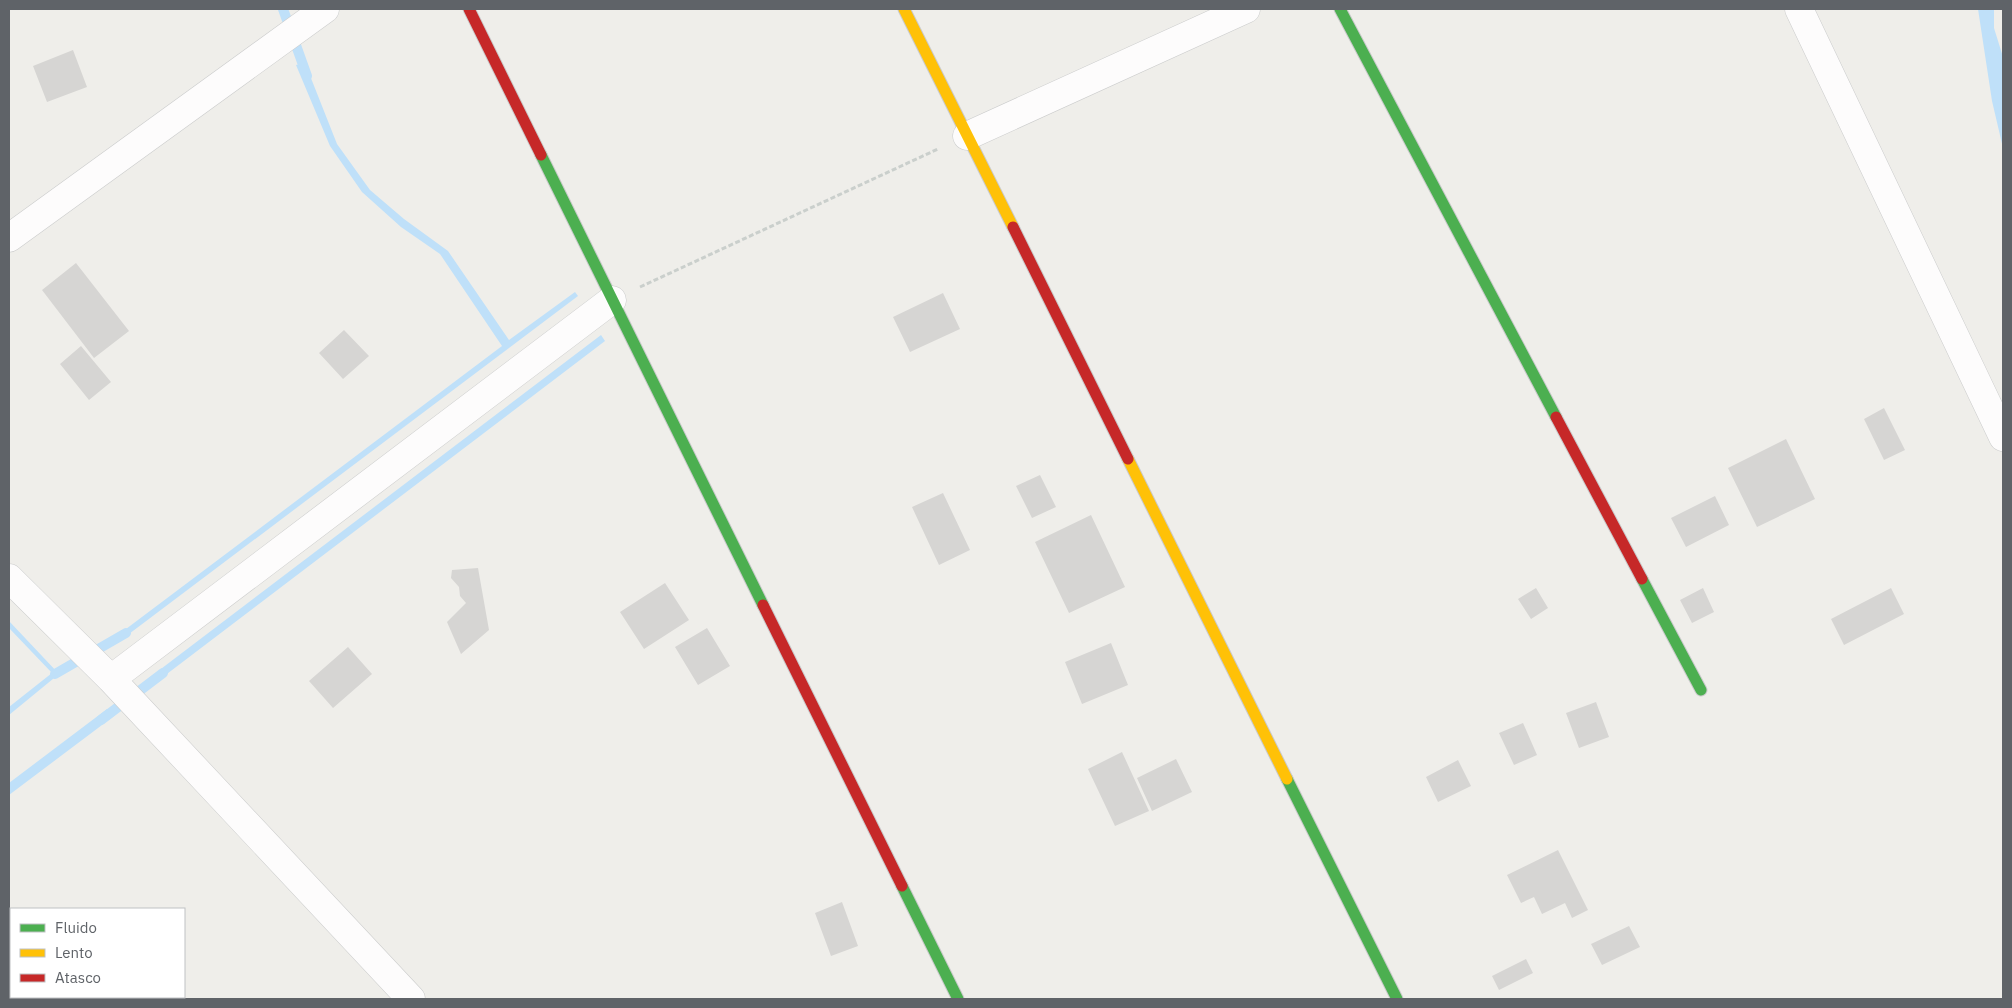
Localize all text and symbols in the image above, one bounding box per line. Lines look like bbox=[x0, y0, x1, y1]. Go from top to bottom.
legend bbox=[10, 908, 185, 998]
text: Fluido bbox=[55, 918, 97, 937]
text: Lento bbox=[55, 943, 93, 962]
text: Atasco bbox=[55, 968, 101, 987]

